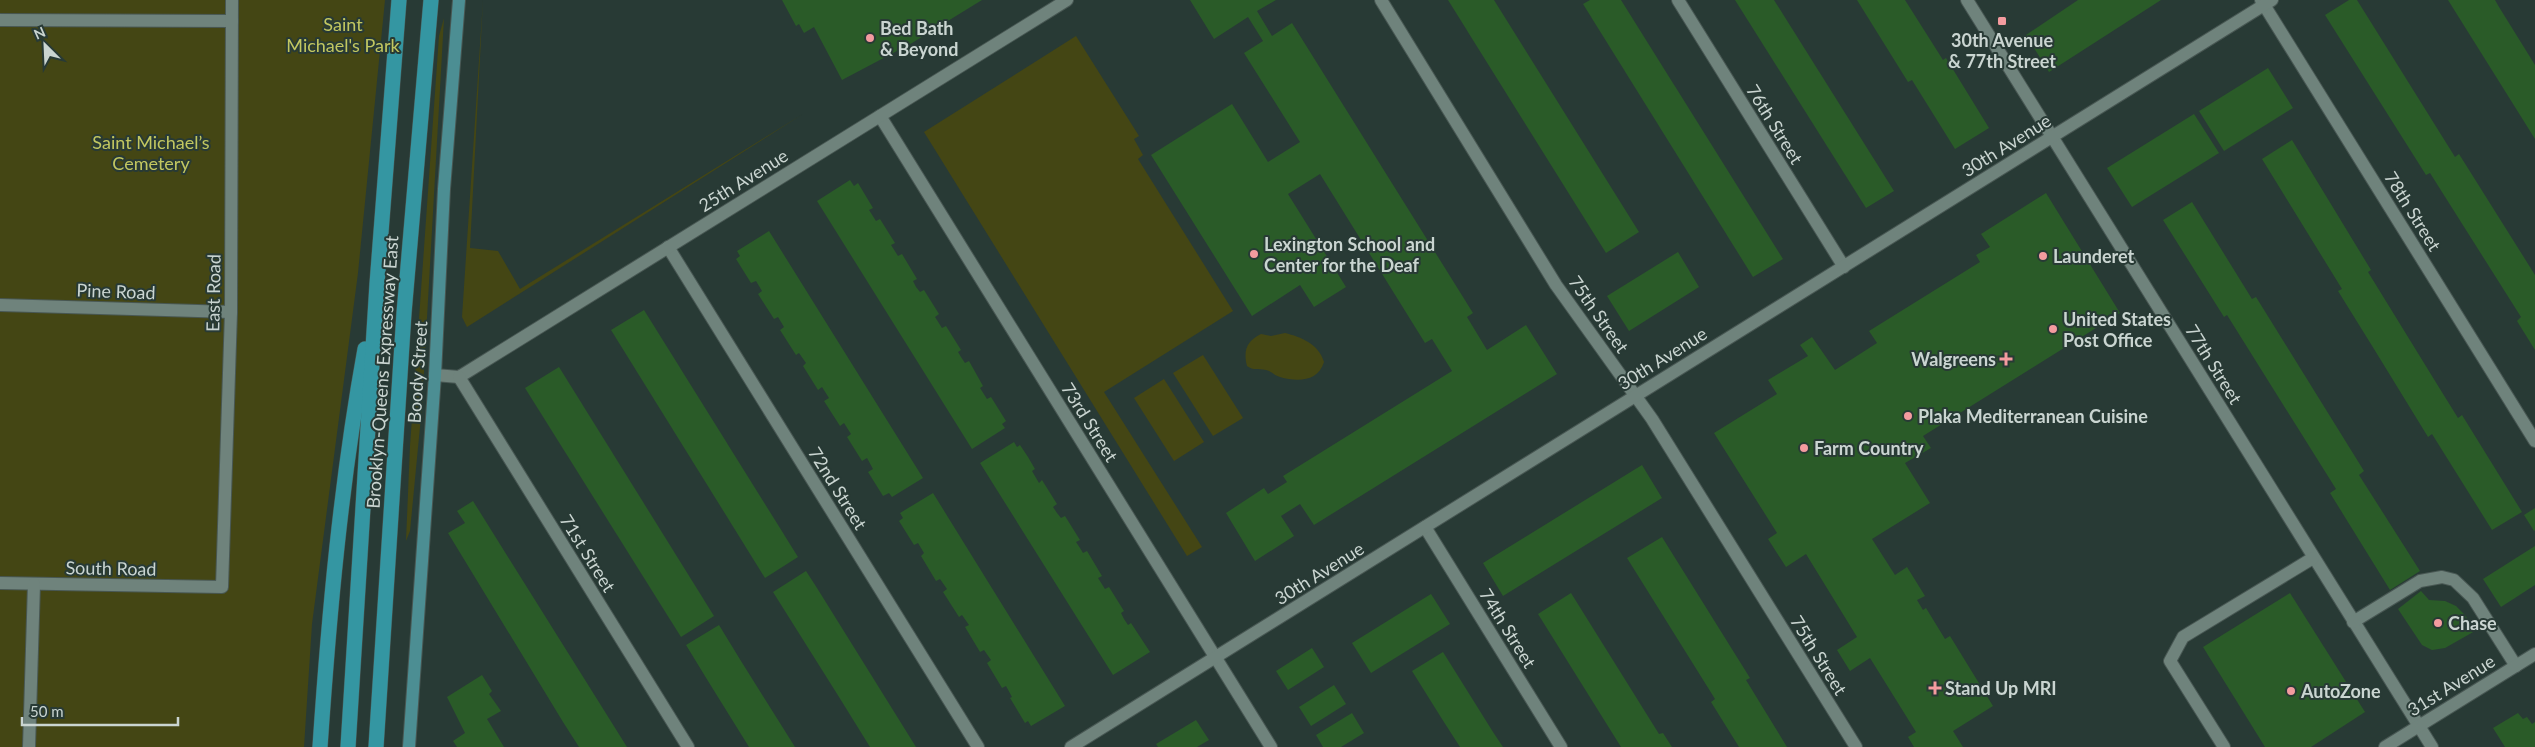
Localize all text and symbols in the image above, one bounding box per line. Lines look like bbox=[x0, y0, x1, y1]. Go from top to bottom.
park label: Saint Michael's Park bbox=[286, 13, 401, 56]
marker: 30th Avenue & 77th Street bbox=[1996, 15, 2008, 27]
place label: Bed Bath & Beyond bbox=[880, 17, 958, 60]
north arrow bbox=[20, 20, 70, 70]
text: N bbox=[31, 23, 48, 43]
place label: 30th Avenue & 77th Street bbox=[1948, 29, 2056, 72]
marker: Bed Bath & Beyond bbox=[864, 32, 876, 44]
street label: 76th Street bbox=[1742, 80, 1808, 168]
street label: 30th Avenue bbox=[1957, 109, 2055, 181]
park label: Saint Michael’s Cemetery bbox=[92, 131, 210, 174]
street label: 25th Avenue bbox=[694, 144, 792, 216]
street label: 78th Street bbox=[2380, 167, 2446, 255]
place label: Lexington School and Center for the Deaf bbox=[1264, 233, 1435, 276]
street label: Brooklyn-Queens Expressway East bbox=[361, 234, 403, 509]
place label: Launderet bbox=[2053, 245, 2135, 267]
marker: Lexington School and Center for the Deaf bbox=[1248, 248, 1260, 260]
marker: Launderet bbox=[2037, 250, 2049, 262]
street label: East Road bbox=[201, 254, 225, 332]
street label: 75th Street bbox=[1564, 271, 1634, 357]
street label: Pine Road bbox=[76, 279, 156, 303]
place label: United States Post Office bbox=[2063, 308, 2171, 351]
street label: Boody Street bbox=[402, 319, 432, 424]
street label: 77th Street bbox=[2181, 320, 2247, 408]
street label: 30th Avenue bbox=[1613, 322, 1711, 394]
marker: United States Post Office bbox=[2047, 323, 2059, 335]
place label: Walgreens bbox=[1911, 348, 1996, 370]
marker: Walgreens bbox=[2000, 353, 2012, 365]
street label: 73rd Street bbox=[1057, 378, 1123, 466]
place label: Plaka Mediterranean Cuisine bbox=[1918, 405, 2148, 427]
marker: Plaka Mediterranean Cuisine bbox=[1902, 410, 1914, 422]
place label: Farm Country bbox=[1814, 437, 1924, 459]
marker: Farm Country bbox=[1798, 442, 1810, 454]
street label: 72nd Street bbox=[804, 443, 872, 534]
street label: 71st Street bbox=[556, 510, 621, 596]
street label: 30th Avenue bbox=[1270, 537, 1368, 609]
street label: South Road bbox=[65, 556, 157, 580]
street label: 74th Street bbox=[1475, 584, 1541, 672]
street label: 75th Street bbox=[1786, 611, 1852, 699]
place label: Chase bbox=[2448, 612, 2497, 634]
marker: Chase bbox=[2432, 617, 2444, 629]
street label: 31st Avenue bbox=[2403, 650, 2499, 720]
place label: Stand Up MRI bbox=[1945, 677, 2057, 699]
place label: AutoZone bbox=[2300, 680, 2381, 702]
marker: Stand Up MRI bbox=[1929, 682, 1941, 694]
marker: AutoZone bbox=[2285, 685, 2297, 697]
scale bar bbox=[22, 694, 179, 726]
text: 50 m bbox=[30, 702, 64, 720]

